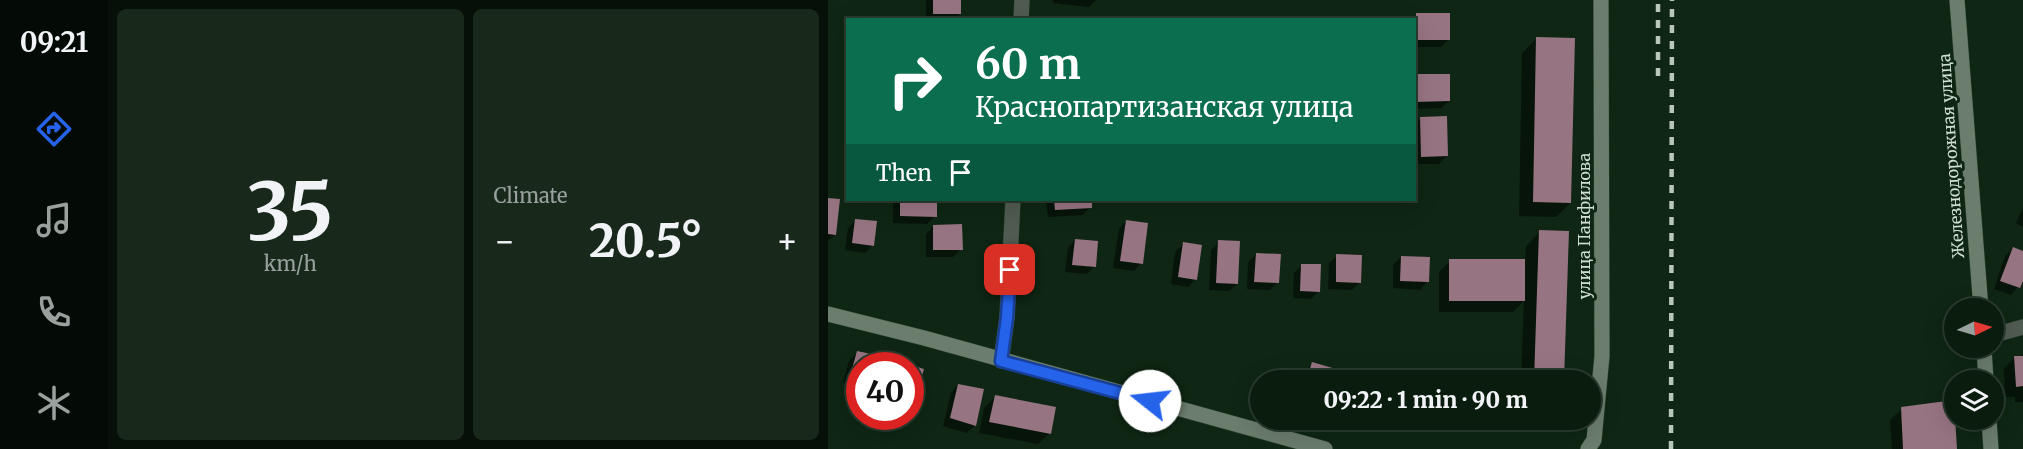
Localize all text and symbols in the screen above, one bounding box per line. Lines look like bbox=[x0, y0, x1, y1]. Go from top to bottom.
text: 09:21 bbox=[20, 25, 88, 59]
text: 60 m bbox=[975, 38, 1081, 90]
icon: right bbox=[876, 42, 954, 120]
street label: Железнодорожная улица bbox=[1934, 52, 1968, 259]
text: Краснопартизанская улица bbox=[975, 90, 1353, 124]
icon: directions bbox=[33, 108, 75, 150]
street label: улица Панфилова bbox=[1574, 152, 1594, 299]
icon: arrive bbox=[944, 156, 977, 189]
text: Then bbox=[876, 159, 932, 187]
text: 35 bbox=[247, 163, 334, 261]
text: Climate bbox=[494, 183, 568, 208]
icon: music bbox=[33, 199, 75, 241]
text: 20.5° bbox=[589, 213, 703, 269]
text: − bbox=[494, 221, 516, 262]
text: + bbox=[776, 221, 798, 262]
pin bbox=[984, 244, 1035, 295]
text: km/h bbox=[264, 251, 317, 276]
icon: arrive bbox=[993, 253, 1026, 286]
icon: phone bbox=[33, 291, 75, 333]
north arrow bbox=[1944, 298, 2004, 358]
map controls bbox=[1944, 298, 2004, 430]
speed limit sign: 40 bbox=[846, 352, 924, 430]
position arrow bbox=[1118, 369, 1182, 433]
button: layers bbox=[1944, 370, 2004, 430]
icon: climate bbox=[33, 382, 75, 424]
text: 09:22 · 1 min · 90 m bbox=[1323, 386, 1528, 414]

